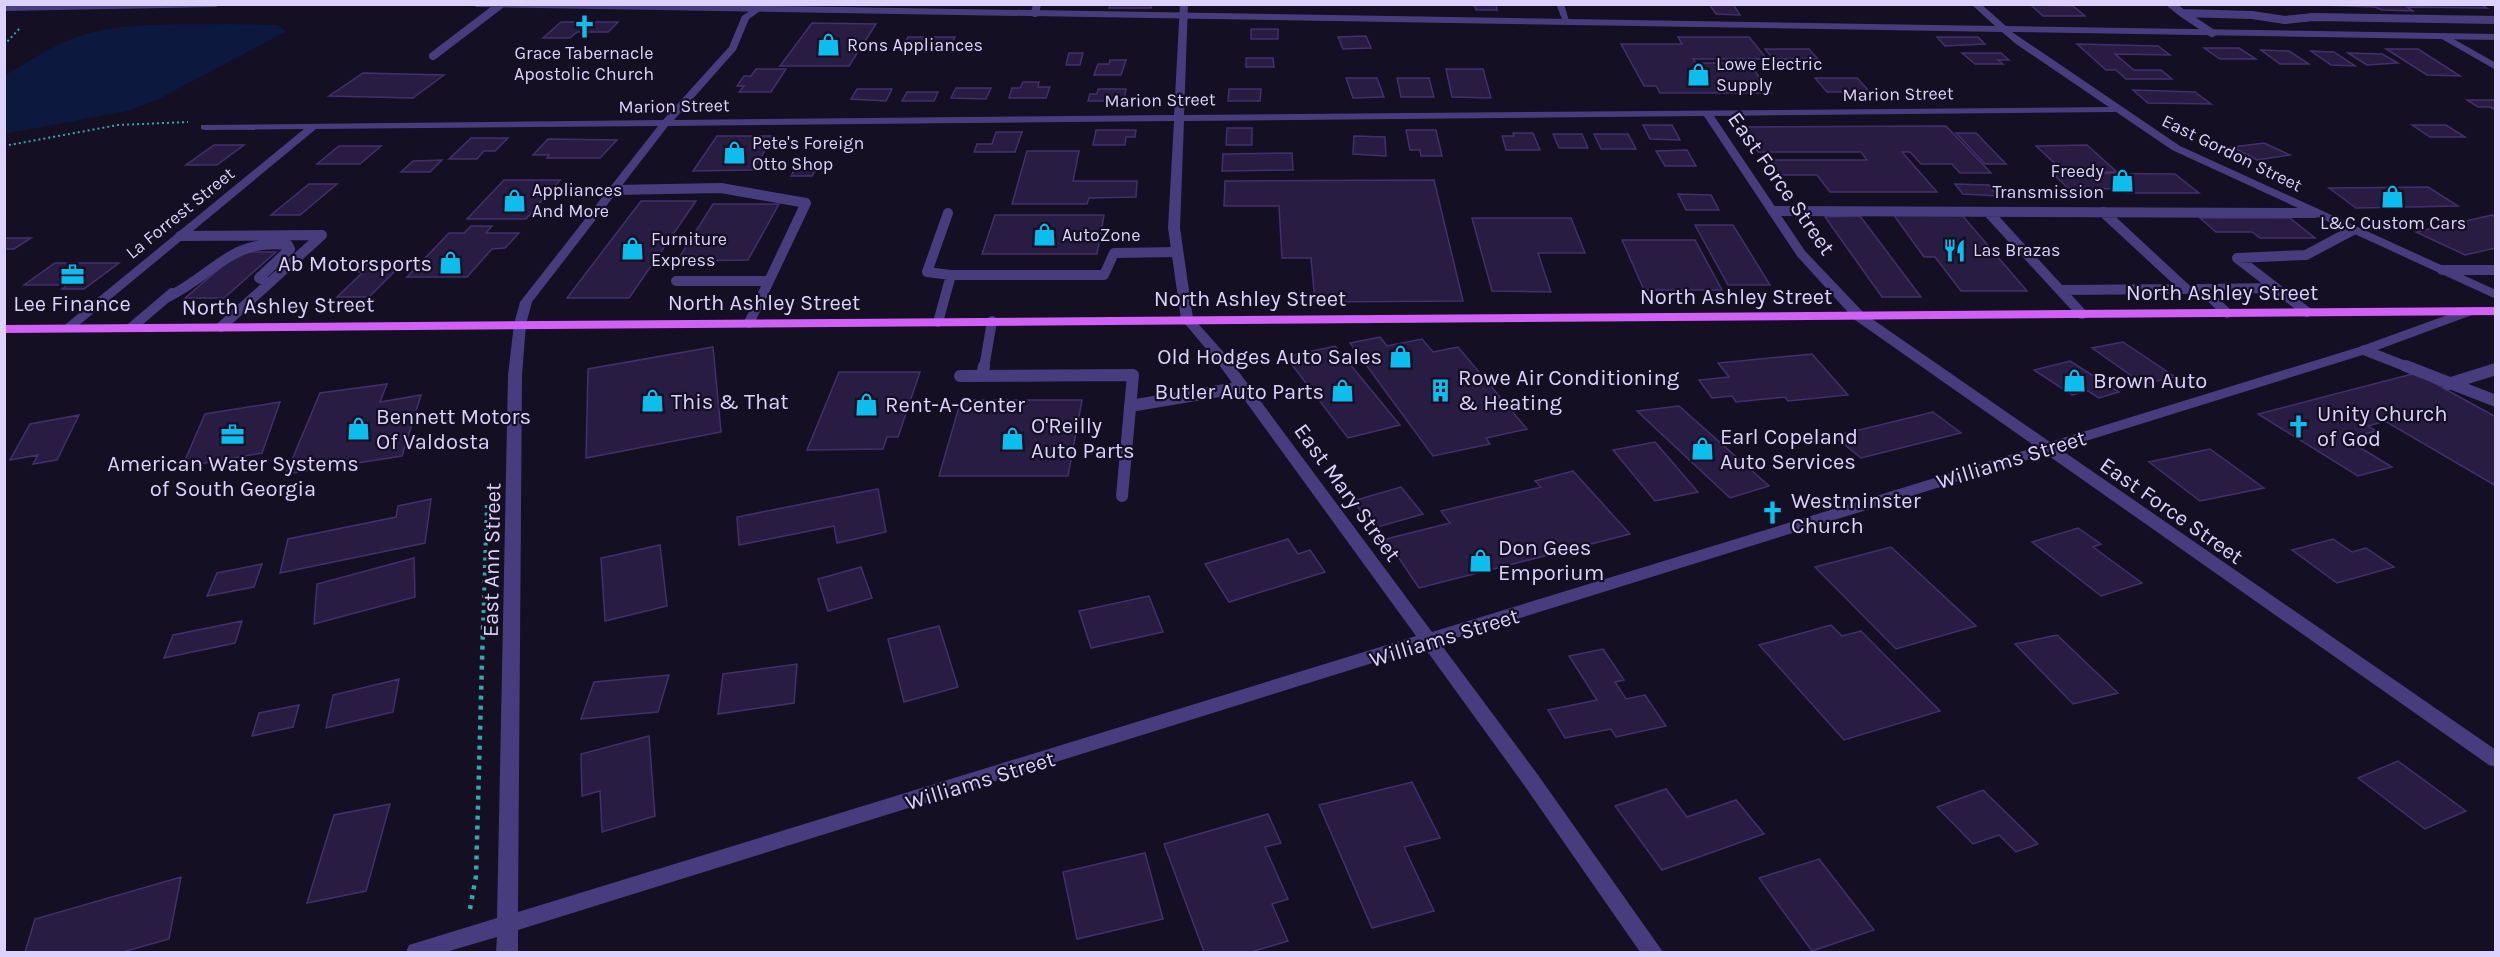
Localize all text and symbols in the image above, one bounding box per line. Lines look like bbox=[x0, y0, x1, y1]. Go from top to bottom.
church icon: Grace Tabernacle Apostolic Church bbox=[571, 14, 597, 40]
shop icon: Rons Appliances bbox=[816, 32, 842, 58]
place label: Rons Appliances bbox=[847, 34, 983, 56]
place label: Grace Tabernacle Apostolic Church bbox=[514, 42, 654, 85]
place label: Lowe Electric Supply bbox=[1716, 53, 1822, 96]
shop icon: Lowe Electric Supply bbox=[1685, 61, 1711, 87]
street label: Marion Street bbox=[1842, 82, 1954, 106]
street label: Marion Street bbox=[1104, 88, 1216, 112]
street label: Marion Street bbox=[618, 94, 730, 118]
street label: East Force Street bbox=[1722, 107, 1840, 260]
street label: East Gordon Street bbox=[2158, 109, 2306, 197]
place label: Pete's Foreign Otto Shop bbox=[752, 132, 864, 175]
shop icon: Pete's Foreign Otto Shop bbox=[721, 140, 747, 166]
place label: Freedy Transmission bbox=[1992, 160, 2105, 203]
street label: La Forrest Street bbox=[121, 162, 239, 264]
shop icon: Freedy Transmission bbox=[2109, 168, 2135, 194]
place label: Appliances And More bbox=[532, 179, 623, 222]
shop icon: L&C Custom Cars bbox=[2380, 184, 2406, 210]
shop icon: Appliances And More bbox=[501, 187, 527, 213]
place label: L&C Custom Cars bbox=[2320, 212, 2466, 234]
shop icon: AutoZone bbox=[1031, 222, 1057, 248]
place label: AutoZone bbox=[1062, 224, 1140, 246]
place label: Furniture Express bbox=[651, 228, 727, 271]
shop icon: Furniture Express bbox=[620, 236, 646, 262]
restaurant icon: Las Brazas bbox=[1942, 237, 1968, 263]
place label: Las Brazas bbox=[1973, 239, 2061, 261]
shop icon: Ab Motorsports bbox=[437, 250, 463, 276]
place label: Ab Motorsports bbox=[278, 251, 432, 277]
office icon: Lee Finance bbox=[59, 261, 85, 287]
street label: North Ashley Street bbox=[2126, 280, 2318, 306]
street label: North Ashley Street bbox=[1640, 284, 1832, 310]
street label: North Ashley Street bbox=[1154, 286, 1346, 312]
street label: North Ashley Street bbox=[668, 290, 860, 316]
place label: Lee Finance bbox=[13, 291, 131, 317]
street label: North Ashley Street bbox=[182, 291, 375, 321]
shop icon: Old Hodges Auto Sales bbox=[1387, 343, 1413, 369]
place label: Old Hodges Auto Sales bbox=[1157, 344, 1382, 370]
place label: Rowe Air Conditioning & Heating bbox=[1458, 365, 1680, 416]
shop icon: Brown Auto bbox=[2062, 367, 2088, 393]
place label: Brown Auto bbox=[2093, 368, 2207, 394]
building icon: Rowe Air Conditioning & Heating bbox=[1427, 377, 1453, 403]
shop icon: Butler Auto Parts bbox=[1329, 378, 1355, 404]
place label: Butler Auto Parts bbox=[1155, 379, 1324, 405]
shop icon: This & That bbox=[640, 388, 666, 414]
place label: This & That bbox=[671, 389, 789, 415]
shop icon: Rent-A-Center bbox=[854, 391, 880, 417]
place label: Rent-A-Center bbox=[885, 392, 1025, 418]
place label: Unity Church of God bbox=[2317, 401, 2448, 452]
place label: Bennett Motors Of Valdosta bbox=[376, 404, 531, 455]
place label: O'Reilly Auto Parts bbox=[1031, 413, 1135, 464]
church icon: Unity Church of God bbox=[2286, 413, 2312, 439]
shop icon: Bennett Motors Of Valdosta bbox=[345, 416, 371, 442]
street label: East Mary Street bbox=[1288, 419, 1406, 567]
office icon: American Water Systems of South Georgia bbox=[220, 421, 246, 447]
place label: Earl Copeland Auto Services bbox=[1720, 424, 1858, 475]
shop icon: O'Reilly Auto Parts bbox=[1000, 425, 1026, 451]
street label: Williams Street bbox=[1933, 425, 2089, 495]
shop icon: Earl Copeland Auto Services bbox=[1689, 436, 1715, 462]
place label: American Water Systems of South Georgia bbox=[107, 451, 359, 502]
street label: East Force Street bbox=[2095, 452, 2248, 570]
street label: East Ann Street bbox=[478, 483, 506, 637]
place label: Westminster Church bbox=[1791, 488, 1921, 539]
church icon: Westminster Church bbox=[1760, 500, 1786, 526]
place label: Don Gees Emporium bbox=[1498, 535, 1604, 586]
shop icon: Don Gees Emporium bbox=[1467, 547, 1493, 573]
street label: Williams Street bbox=[1366, 603, 1522, 673]
street label: Williams Street bbox=[902, 746, 1058, 816]

